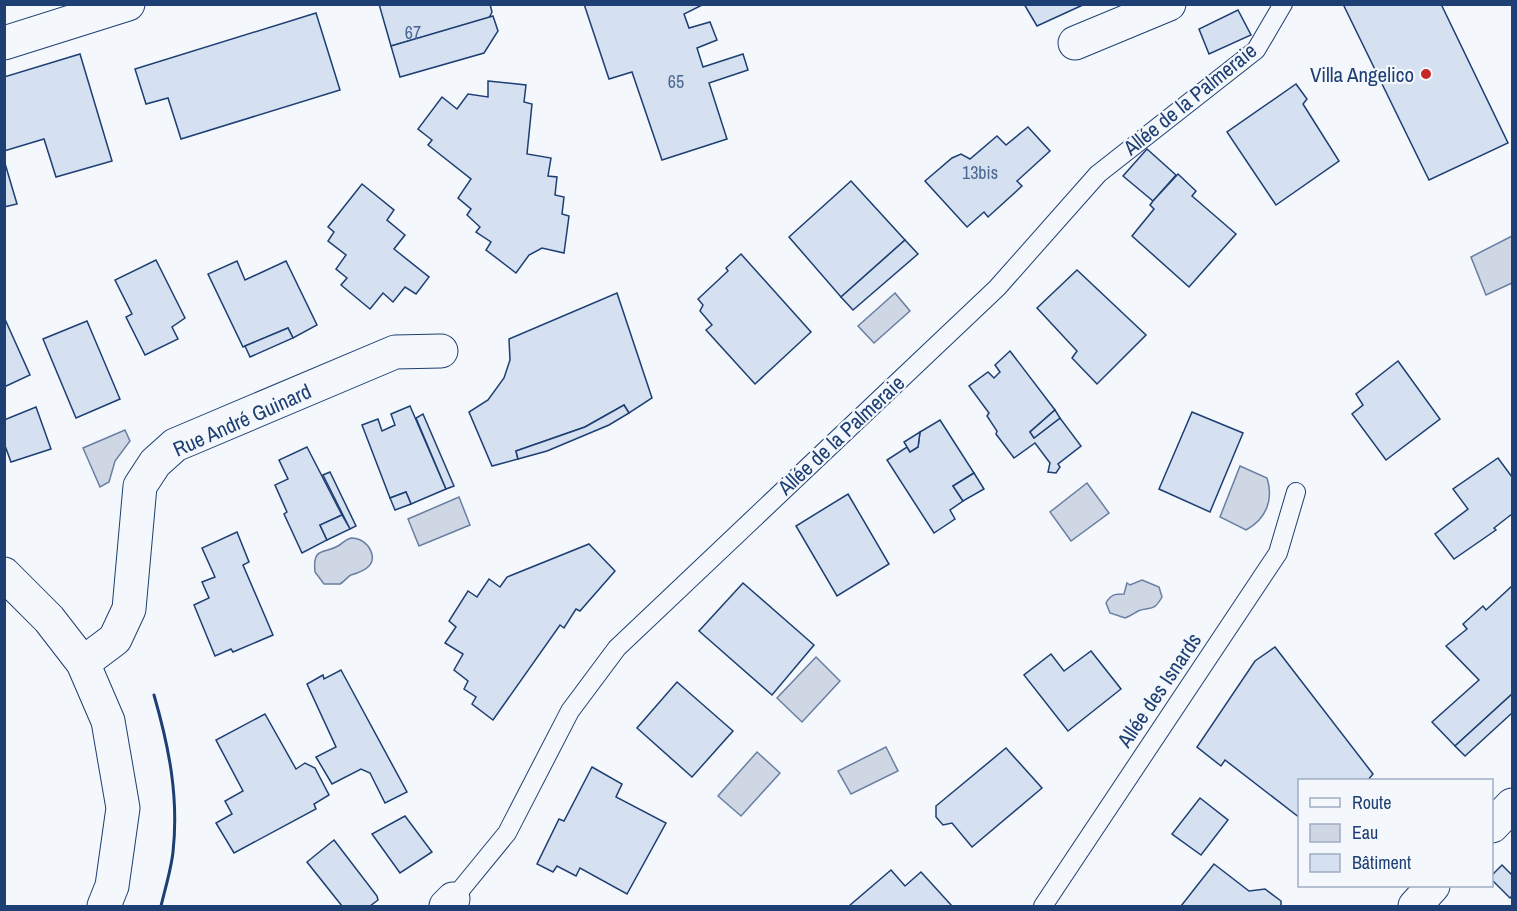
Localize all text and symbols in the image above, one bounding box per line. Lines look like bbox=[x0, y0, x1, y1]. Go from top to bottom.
house number: 67 bbox=[405, 20, 421, 45]
street label: Allée de la Palmeraie bbox=[1116, 36, 1263, 162]
place label: Villa Angelico bbox=[1310, 60, 1414, 89]
marker: Villa Angelico bbox=[1419, 67, 1433, 81]
house number: 65 bbox=[668, 69, 684, 94]
house number: 13bis bbox=[962, 160, 998, 185]
street label: Allée de la Palmeraie bbox=[771, 369, 911, 502]
street label: Rue André Guinard bbox=[168, 377, 316, 463]
street label: Allée des Isnards bbox=[1109, 627, 1208, 754]
legend bbox=[1298, 779, 1493, 887]
text: Route bbox=[1352, 790, 1391, 815]
text: Eau bbox=[1352, 820, 1378, 845]
text: Bâtiment bbox=[1352, 850, 1411, 875]

